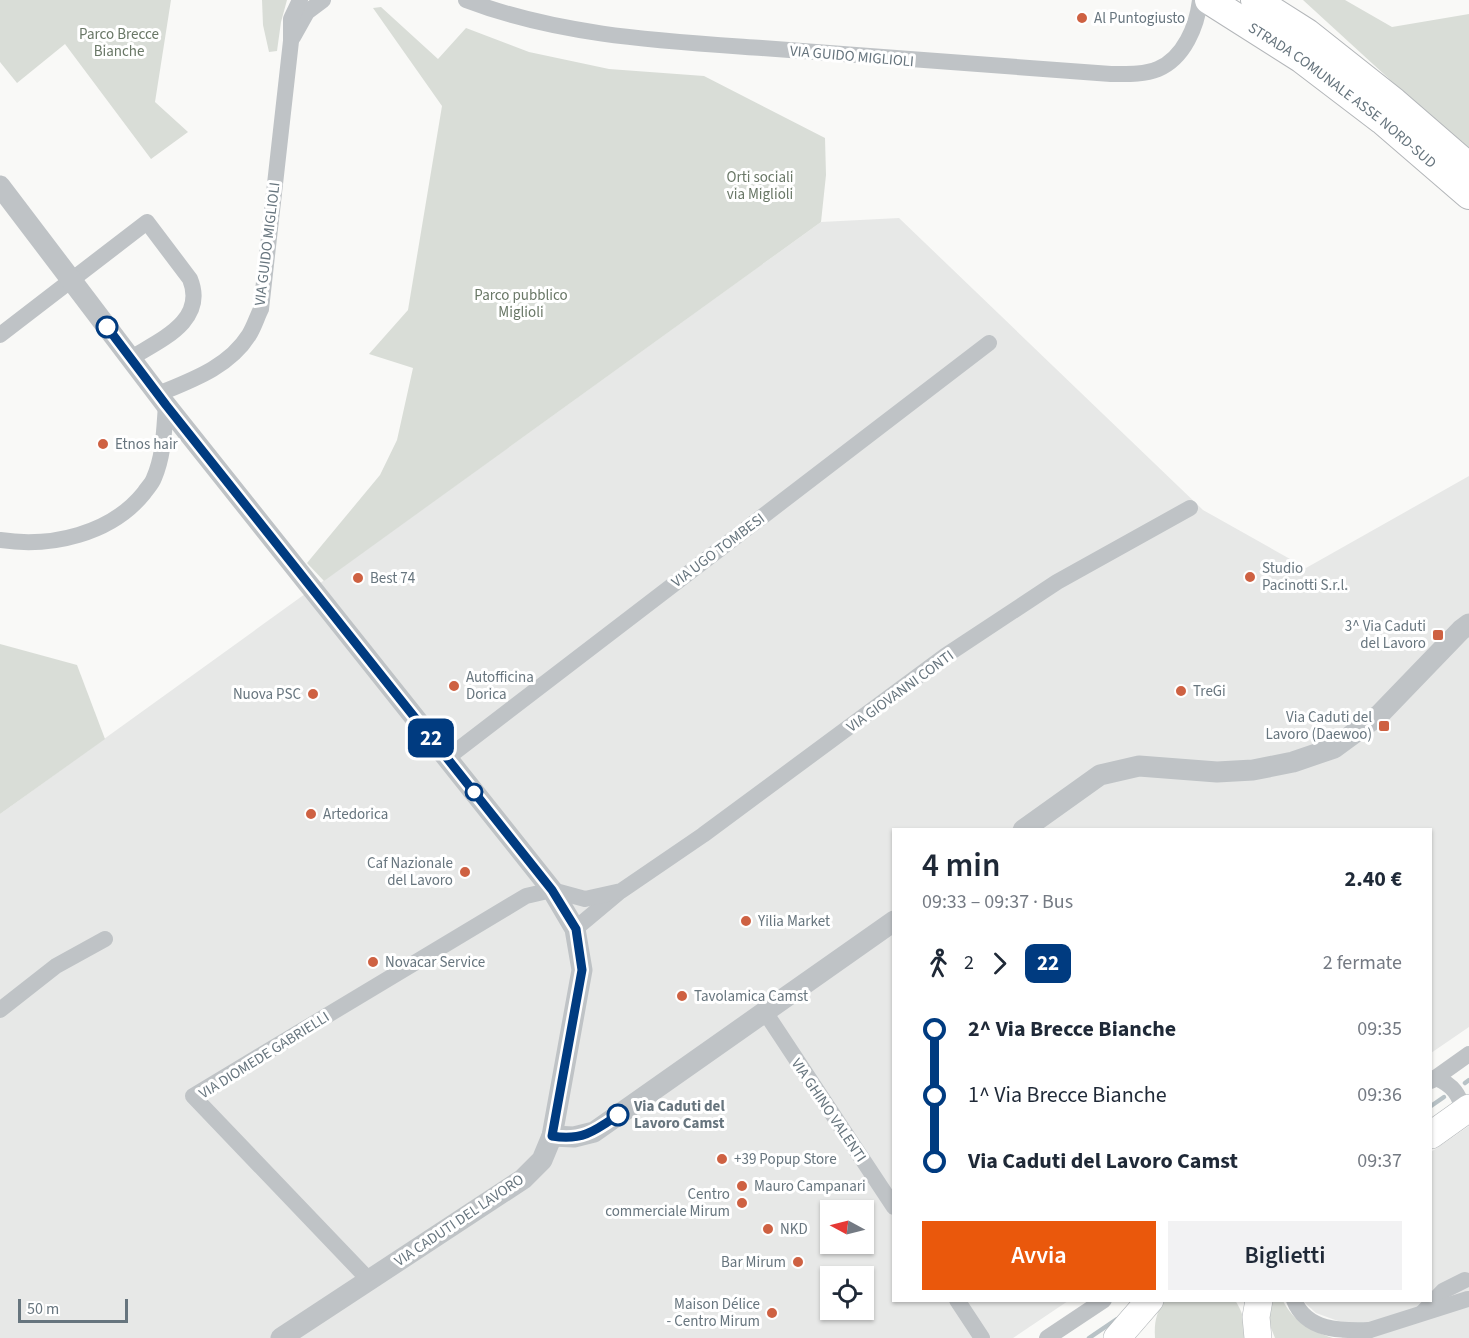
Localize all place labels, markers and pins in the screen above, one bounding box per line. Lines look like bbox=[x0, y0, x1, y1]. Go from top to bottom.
place label: Al Puntogiusto bbox=[1094, 8, 1185, 29]
marker: Al Puntogiusto bbox=[1075, 11, 1089, 25]
unlabelled marker bbox=[96, 316, 118, 338]
place label: Etnos hair bbox=[115, 434, 179, 455]
marker: Etnos hair bbox=[96, 437, 110, 451]
place label: Studio Pacinotti S.r.l. bbox=[1262, 558, 1348, 596]
place label: Best 74 bbox=[370, 568, 416, 589]
marker: Studio Pacinotti S.r.l. bbox=[1243, 570, 1257, 584]
marker: Best 74 bbox=[351, 571, 365, 585]
place label: 3^ Via Caduti del Lavoro bbox=[1345, 616, 1426, 654]
marker: 3^ Via Caduti del Lavoro bbox=[1431, 628, 1445, 642]
place label: Autofficina Dorica bbox=[466, 667, 534, 705]
marker: Autofficina Dorica bbox=[447, 679, 461, 693]
place label: TreGi bbox=[1193, 681, 1226, 702]
place label: Nuova PSC bbox=[233, 684, 301, 705]
marker: TreGi bbox=[1174, 684, 1188, 698]
marker: Nuova PSC bbox=[306, 687, 320, 701]
place label: Via Caduti del Lavoro (Daewoo) bbox=[1266, 707, 1372, 745]
marker: Via Caduti del Lavoro (Daewoo) bbox=[1377, 719, 1391, 733]
unlabelled marker bbox=[465, 783, 483, 801]
place label: Artedorica bbox=[323, 804, 388, 825]
marker: Artedorica bbox=[304, 807, 318, 821]
place label: Caf Nazionale del Lavoro bbox=[367, 853, 453, 891]
marker: Caf Nazionale del Lavoro bbox=[458, 865, 472, 879]
place label: Yilia Market bbox=[757, 911, 830, 932]
marker: Yilia Market bbox=[739, 914, 753, 928]
place label: Novacar Service bbox=[385, 952, 485, 973]
marker: Novacar Service bbox=[366, 955, 380, 969]
place label: Tavolamica Camst bbox=[694, 986, 808, 1007]
marker: Tavolamica Camst bbox=[675, 989, 689, 1003]
place label: Via Caduti del Lavoro Camst bbox=[633, 1096, 725, 1134]
marker: Via Caduti del Lavoro Camst bbox=[607, 1104, 629, 1126]
place label: +39 Popup Store bbox=[734, 1149, 837, 1170]
marker: +39 Popup Store bbox=[715, 1152, 729, 1166]
place label: Mauro Campanari bbox=[754, 1176, 866, 1197]
marker: Mauro Campanari bbox=[735, 1179, 749, 1193]
place label: Centro commerciale Mirum bbox=[605, 1184, 730, 1222]
marker: Centro commerciale Mirum bbox=[735, 1196, 749, 1210]
place label: NKD bbox=[780, 1219, 808, 1240]
marker: NKD bbox=[761, 1222, 775, 1236]
place label: Bar Mirum bbox=[721, 1252, 786, 1273]
marker: Bar Mirum bbox=[791, 1255, 805, 1269]
place label: Maison Délice - Centro Mirum bbox=[666, 1294, 760, 1332]
marker: Maison Délice - Centro Mirum bbox=[765, 1306, 779, 1320]

